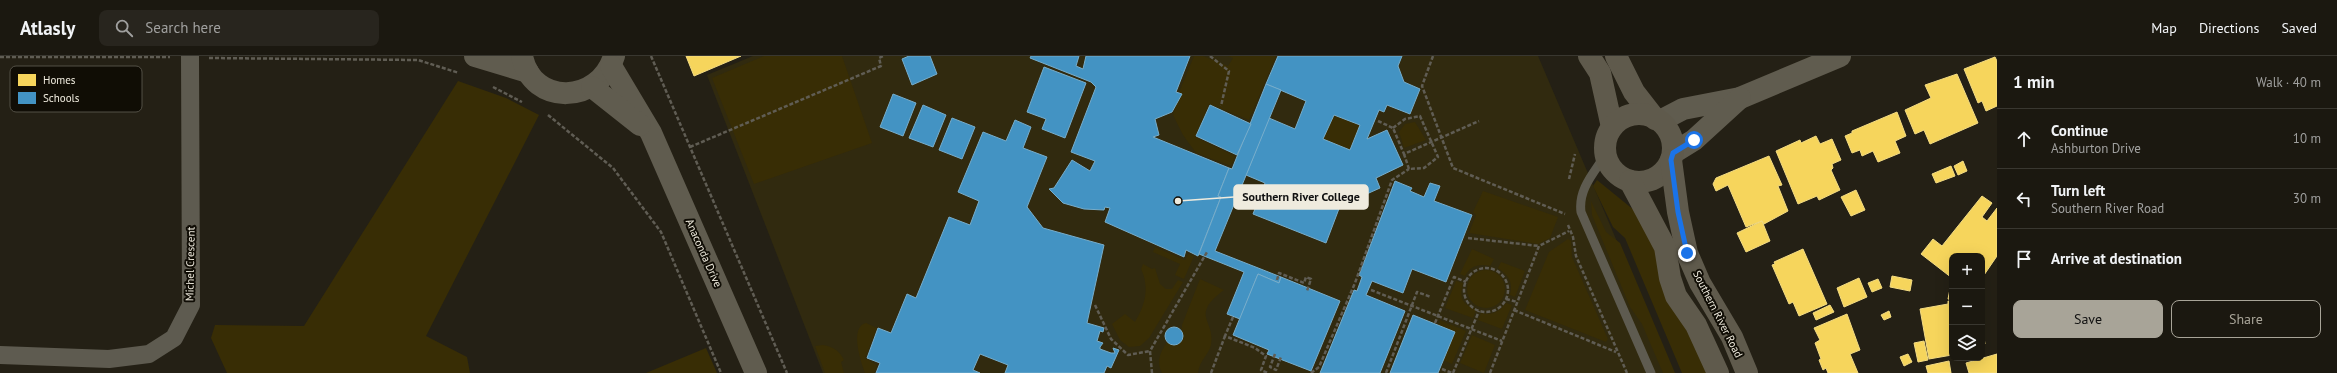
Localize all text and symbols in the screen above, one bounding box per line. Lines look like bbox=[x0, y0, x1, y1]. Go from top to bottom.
search box bbox=[99, 10, 379, 46]
text: Atlasly bbox=[20, 16, 75, 40]
icon: search bbox=[113, 17, 135, 39]
text: Search here bbox=[145, 18, 221, 37]
text: Map bbox=[2151, 19, 2177, 37]
text: Directions bbox=[2199, 19, 2259, 37]
text: Saved bbox=[2281, 19, 2317, 37]
legend bbox=[10, 66, 142, 112]
text: 1 min bbox=[2013, 71, 2054, 93]
text: Homes bbox=[43, 73, 76, 87]
text: Walk · 40 m bbox=[2256, 74, 2321, 91]
text: Schools bbox=[43, 91, 80, 105]
text: Continue bbox=[2051, 121, 2108, 140]
icon: ahead bbox=[2013, 128, 2035, 150]
text: 10 m bbox=[2293, 130, 2321, 147]
route start bbox=[1685, 131, 1703, 149]
text: Ashburton Drive bbox=[2051, 140, 2141, 157]
text: Turn left bbox=[2051, 181, 2105, 200]
callout: Southern River College bbox=[1234, 185, 1368, 209]
icon: left bbox=[2013, 188, 2035, 210]
text: Southern River College bbox=[1242, 189, 1360, 204]
text: 30 m bbox=[2293, 190, 2321, 207]
text: Southern River Road bbox=[2051, 200, 2164, 217]
street label: Anaconda Drive bbox=[683, 217, 726, 290]
street label: Michel Crescent bbox=[182, 226, 198, 301]
route end bbox=[1678, 244, 1696, 262]
icon: arrive bbox=[2013, 248, 2035, 270]
text: Arrive at destination bbox=[2051, 249, 2182, 268]
map controls bbox=[1949, 253, 1985, 361]
button: + bbox=[1949, 253, 1985, 289]
street label: Southern River Road bbox=[1690, 268, 1746, 360]
button: − bbox=[1949, 289, 1985, 325]
button: Save bbox=[2013, 300, 2163, 338]
button: Share bbox=[2171, 300, 2321, 338]
button: layers bbox=[1949, 325, 1985, 361]

